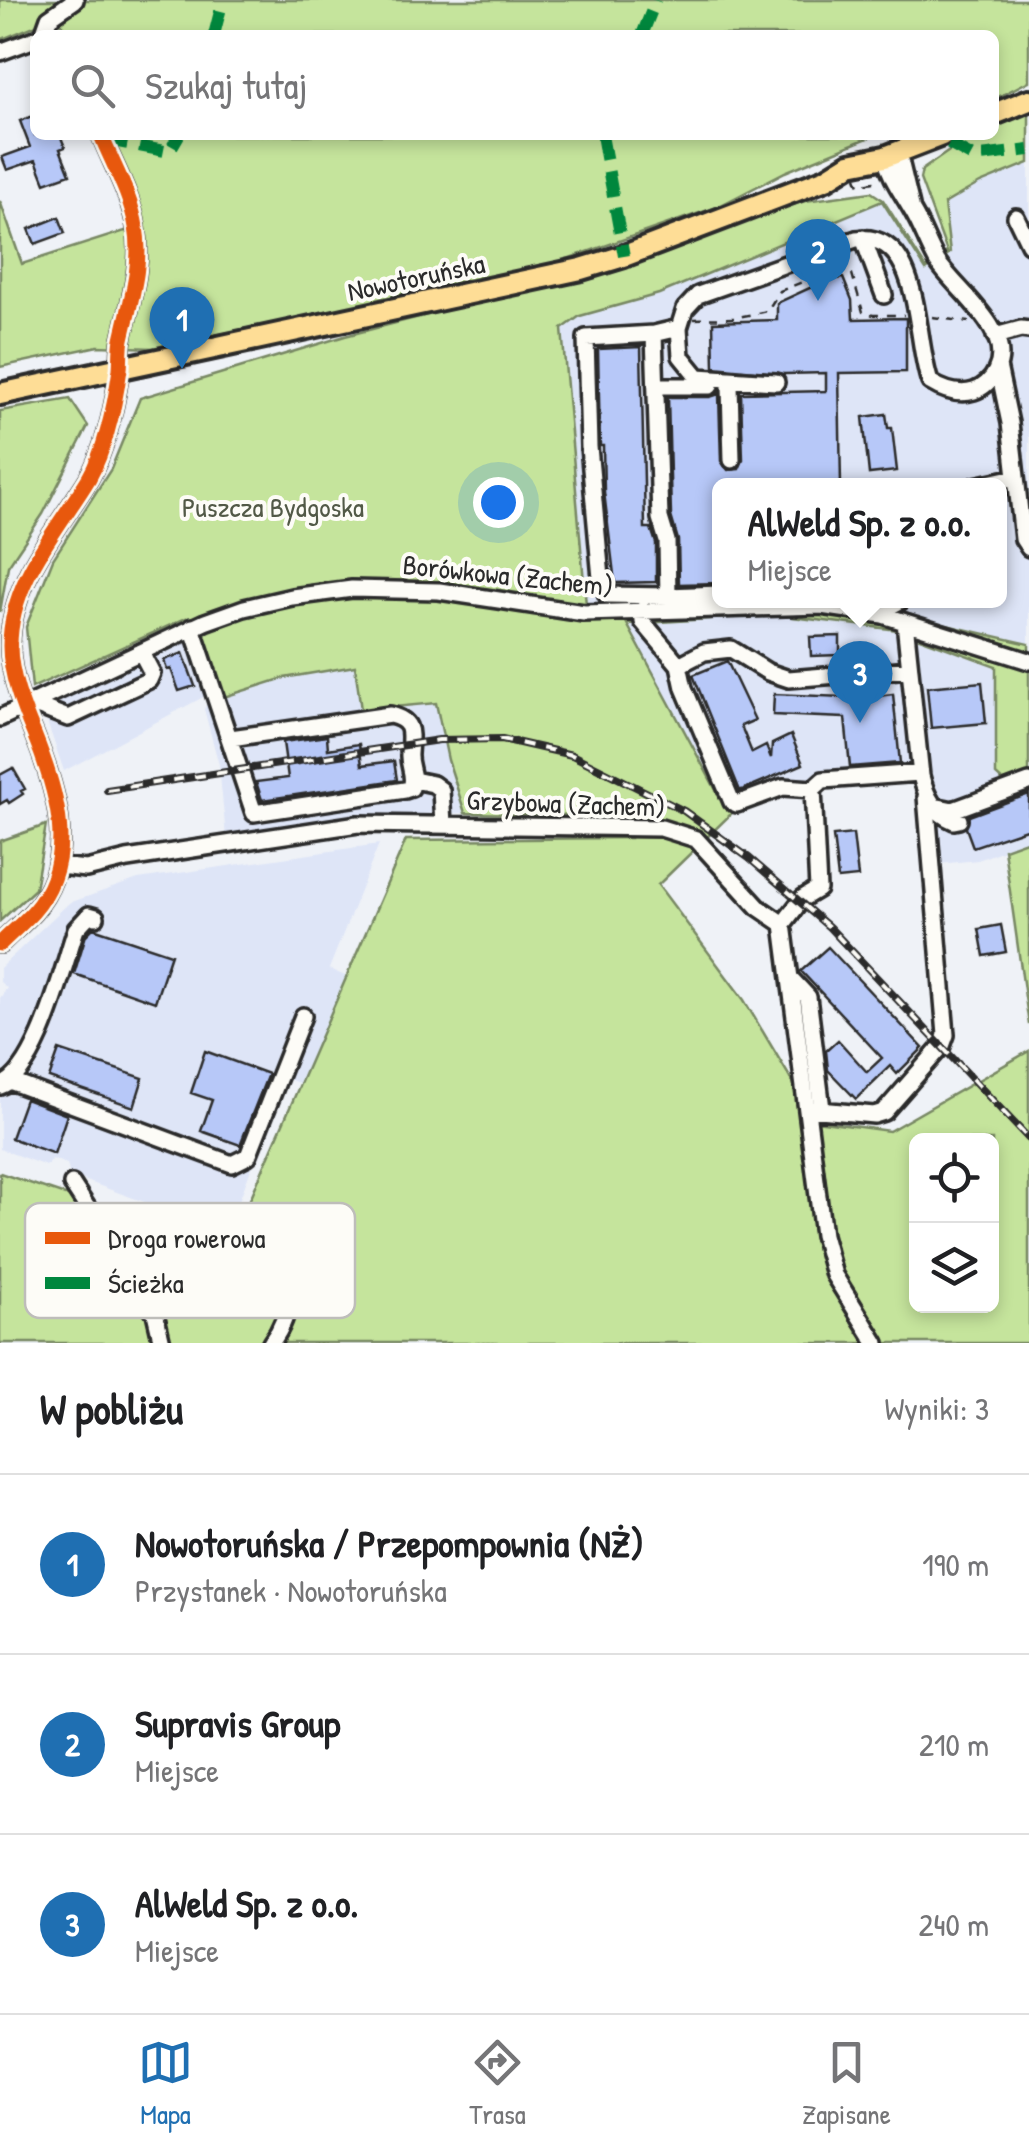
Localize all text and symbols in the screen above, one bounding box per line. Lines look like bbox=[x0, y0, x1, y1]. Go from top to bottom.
search box bbox=[30, 30, 999, 140]
icon: search bbox=[65, 58, 120, 113]
text: Szukaj tutaj bbox=[145, 59, 307, 111]
pin: 2 bbox=[786, 218, 850, 301]
street label: Nowotoruńska bbox=[344, 244, 488, 310]
pin: 1 bbox=[150, 286, 214, 369]
your location bbox=[473, 477, 524, 528]
popup bbox=[712, 478, 1007, 608]
park label: Puszcza Bydgoska bbox=[182, 488, 364, 526]
text: AlWeld Sp. z o.o. bbox=[748, 496, 971, 548]
street label: Borówkowa (Zachem) bbox=[401, 545, 615, 605]
text: Miejsce bbox=[748, 548, 832, 591]
pin: 3 bbox=[828, 640, 892, 723]
street label: Grzybowa (Zachem) bbox=[466, 781, 666, 825]
map controls bbox=[909, 1133, 999, 1313]
button: locate bbox=[909, 1133, 999, 1223]
legend bbox=[25, 1203, 355, 1318]
text: Droga rowerowa bbox=[108, 1219, 265, 1257]
button: layers bbox=[909, 1223, 999, 1313]
text: Ścieżka bbox=[108, 1264, 184, 1302]
text: W pobliżu bbox=[40, 1380, 183, 1437]
text: Wyniki: 3 bbox=[885, 1387, 989, 1430]
text: Nowotoruńska / Przepompownia (NŻ) bbox=[135, 1517, 644, 1569]
text: 1 bbox=[67, 1543, 78, 1586]
text: 190 m bbox=[922, 1543, 989, 1586]
text: Przystanek · Nowotoruńska bbox=[135, 1569, 447, 1612]
text: Supravis Group bbox=[135, 1697, 340, 1749]
text: 2 bbox=[65, 1723, 80, 1766]
text: 210 m bbox=[919, 1723, 989, 1766]
text: Miejsce bbox=[135, 1749, 219, 1792]
text: AlWeld Sp. z o.o. bbox=[135, 1877, 358, 1929]
text: 3 bbox=[65, 1903, 80, 1946]
text: 240 m bbox=[919, 1903, 989, 1946]
text: Miejsce bbox=[135, 1929, 219, 1972]
tab: Mapa bbox=[138, 2035, 193, 2133]
tab: Trasa bbox=[469, 2035, 526, 2133]
tab: Zapisane bbox=[802, 2035, 891, 2133]

